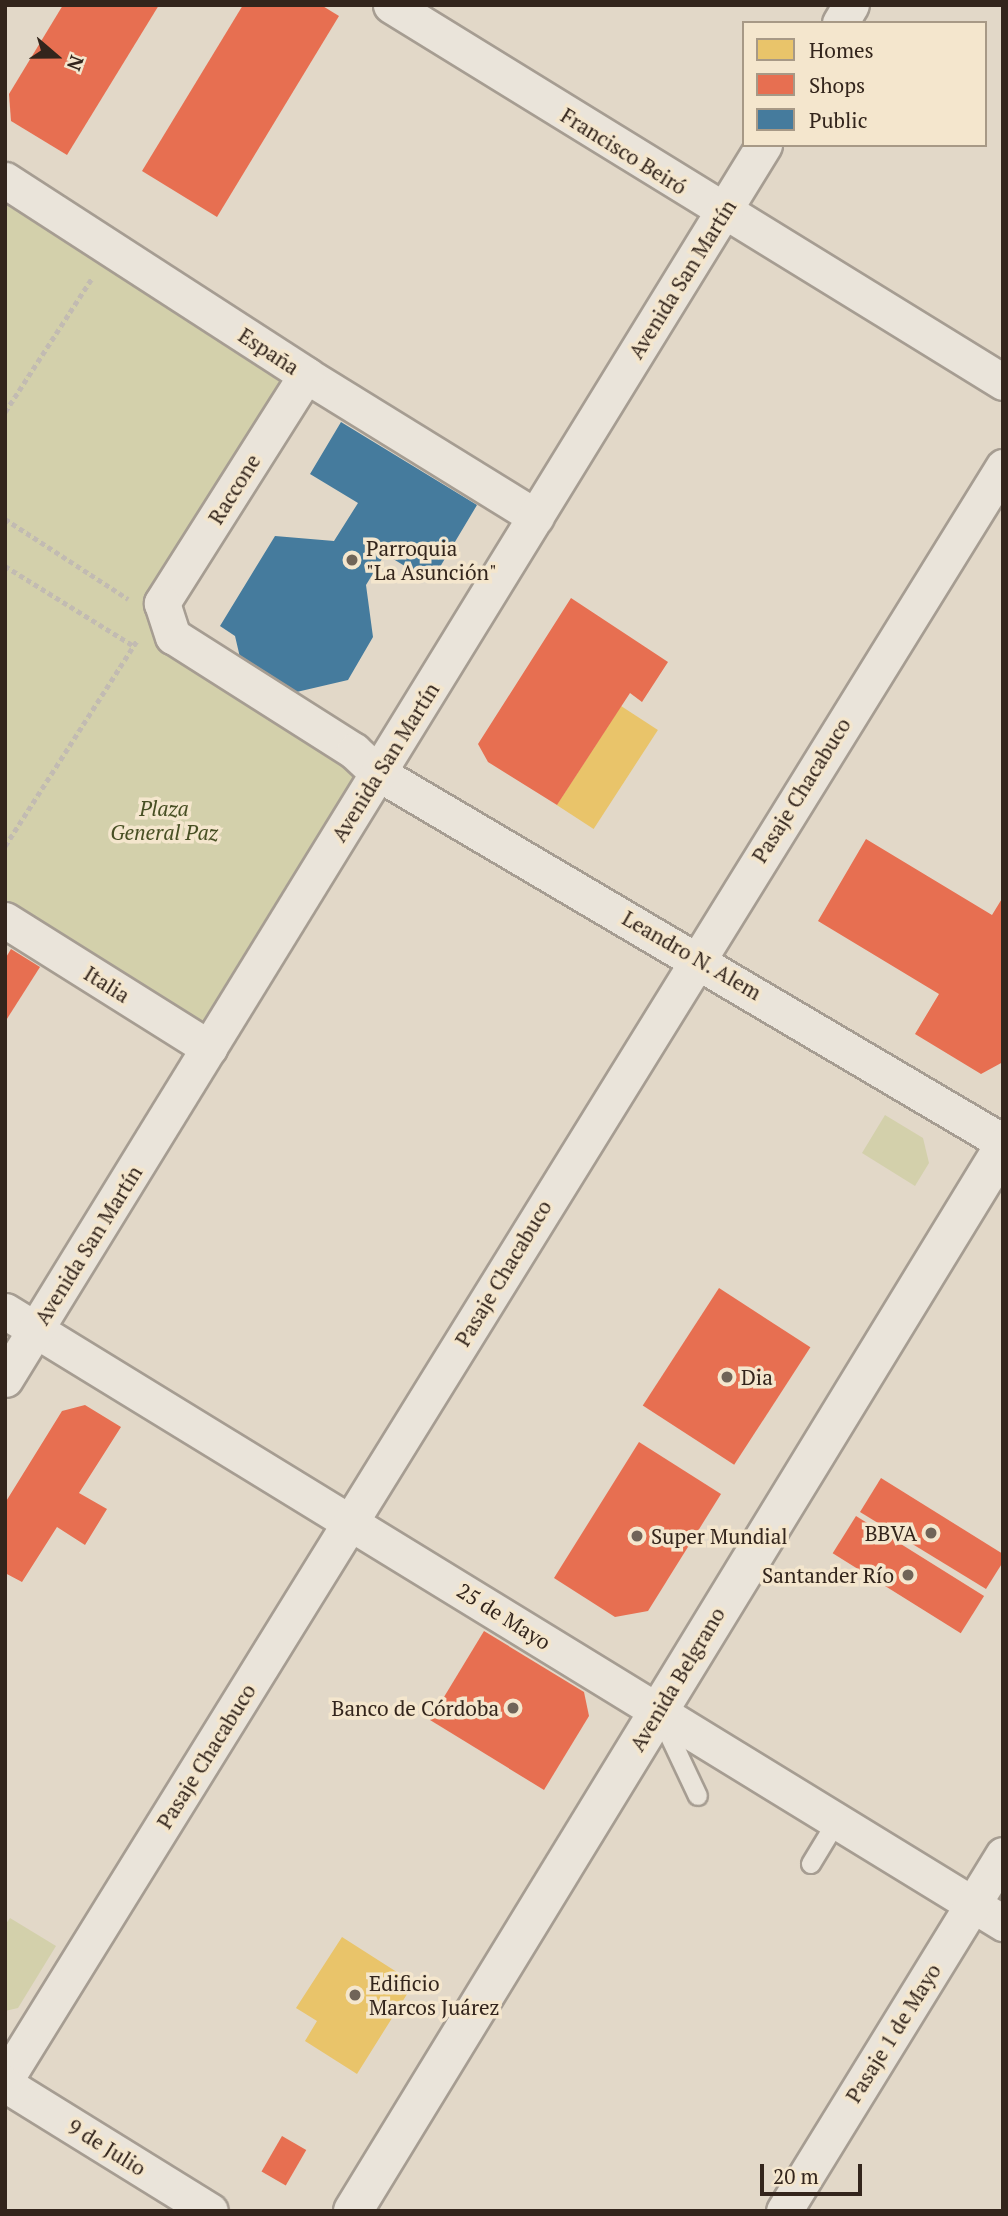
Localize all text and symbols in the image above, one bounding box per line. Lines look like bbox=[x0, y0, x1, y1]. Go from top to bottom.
north arrow bbox=[21, 21, 91, 91]
legend bbox=[742, 21, 987, 147]
text: Homes bbox=[809, 36, 874, 64]
text: N bbox=[62, 52, 90, 74]
text: Shops bbox=[809, 71, 865, 99]
street label: Francisco Beiró bbox=[557, 102, 691, 200]
text: Public bbox=[809, 106, 867, 134]
street label: Avenida San Martín bbox=[623, 195, 741, 363]
street label: España bbox=[234, 322, 304, 380]
street label: Raccone bbox=[203, 449, 265, 529]
place label: Parroquia "La Asunción" bbox=[366, 535, 497, 585]
marker: Parroquia "La Asunción" bbox=[344, 552, 360, 568]
street label: Avenida San Martín bbox=[326, 678, 444, 846]
street label: Pasaje Chacabuco bbox=[746, 713, 856, 867]
park label: Plaza General Paz bbox=[110, 795, 218, 845]
street label: Leandro N. Alem bbox=[618, 905, 766, 1005]
street label: Italia bbox=[80, 960, 134, 1008]
street label: Avenida San Martín bbox=[29, 1161, 147, 1329]
street label: Pasaje Chacabuco bbox=[449, 1195, 557, 1351]
place label: Dia bbox=[741, 1364, 773, 1390]
marker: Dia bbox=[719, 1369, 735, 1385]
place label: BBVA bbox=[865, 1520, 917, 1546]
place label: Super Mundial bbox=[651, 1523, 788, 1549]
marker: BBVA bbox=[923, 1525, 939, 1541]
marker: Super Mundial bbox=[629, 1528, 645, 1544]
place label: Santander Río bbox=[762, 1562, 894, 1588]
marker: Santander Río bbox=[900, 1567, 916, 1583]
street label: 25 de Mayo bbox=[453, 1577, 555, 1655]
street label: Avenida Belgrano bbox=[624, 1602, 730, 1756]
street label: Pasaje Chacabuco bbox=[151, 1679, 261, 1833]
place label: Banco de Córdoba bbox=[332, 1695, 499, 1721]
marker: Banco de Córdoba bbox=[505, 1700, 521, 1716]
street label: Pasaje 1 de Mayo bbox=[840, 1959, 946, 2107]
place label: Edificio Marcos Juárez bbox=[369, 1970, 500, 2020]
marker: Edificio Marcos Juárez bbox=[347, 1987, 363, 2003]
street label: 9 de Julio bbox=[63, 2113, 151, 2181]
scale bar bbox=[763, 2150, 864, 2194]
text: 20 m bbox=[773, 2162, 819, 2190]

